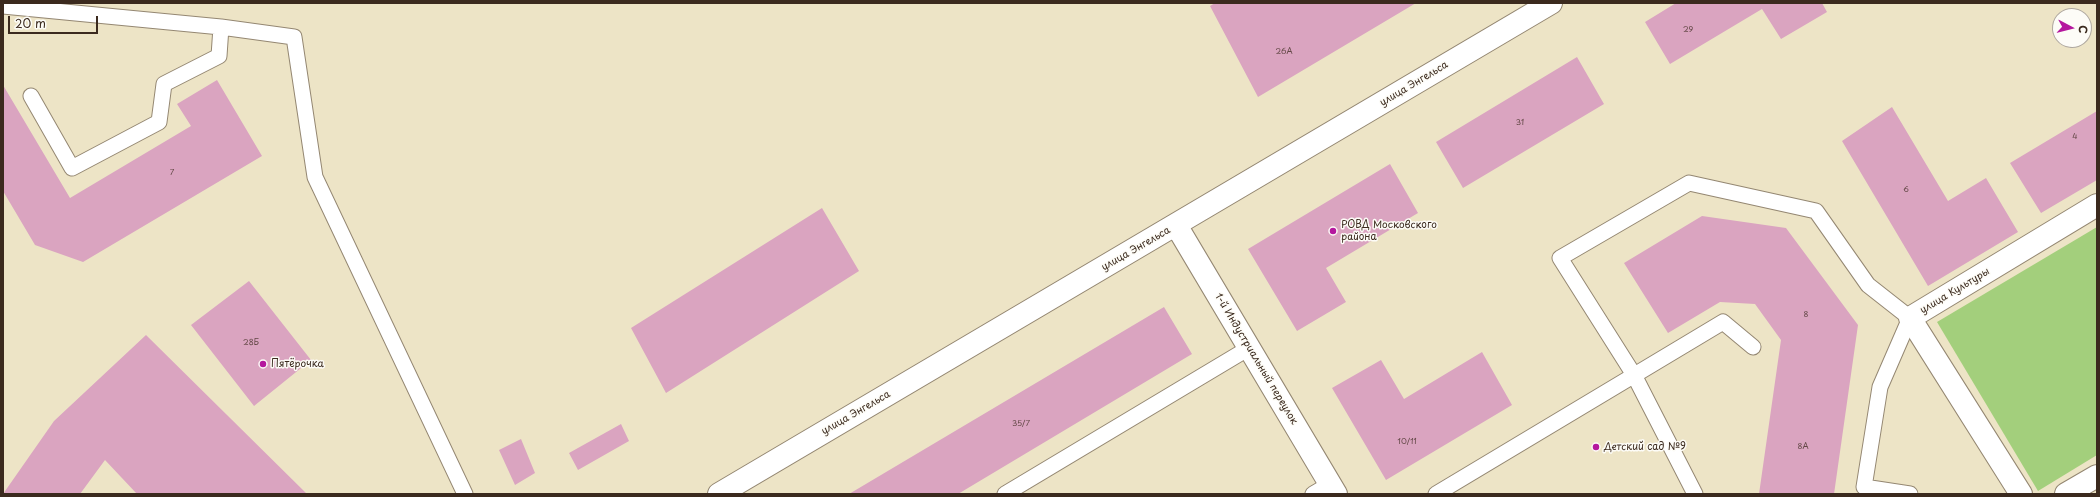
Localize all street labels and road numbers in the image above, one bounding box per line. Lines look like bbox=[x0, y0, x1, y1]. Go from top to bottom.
street label: улица Энгельса bbox=[1378, 59, 1450, 109]
street label: улица Энгельса bbox=[1099, 224, 1173, 274]
street label: улица Культуры bbox=[1918, 266, 1992, 316]
street label: 1-й Индустриальный переулок bbox=[1212, 291, 1300, 427]
street label: улица Энгельса bbox=[819, 388, 893, 438]

